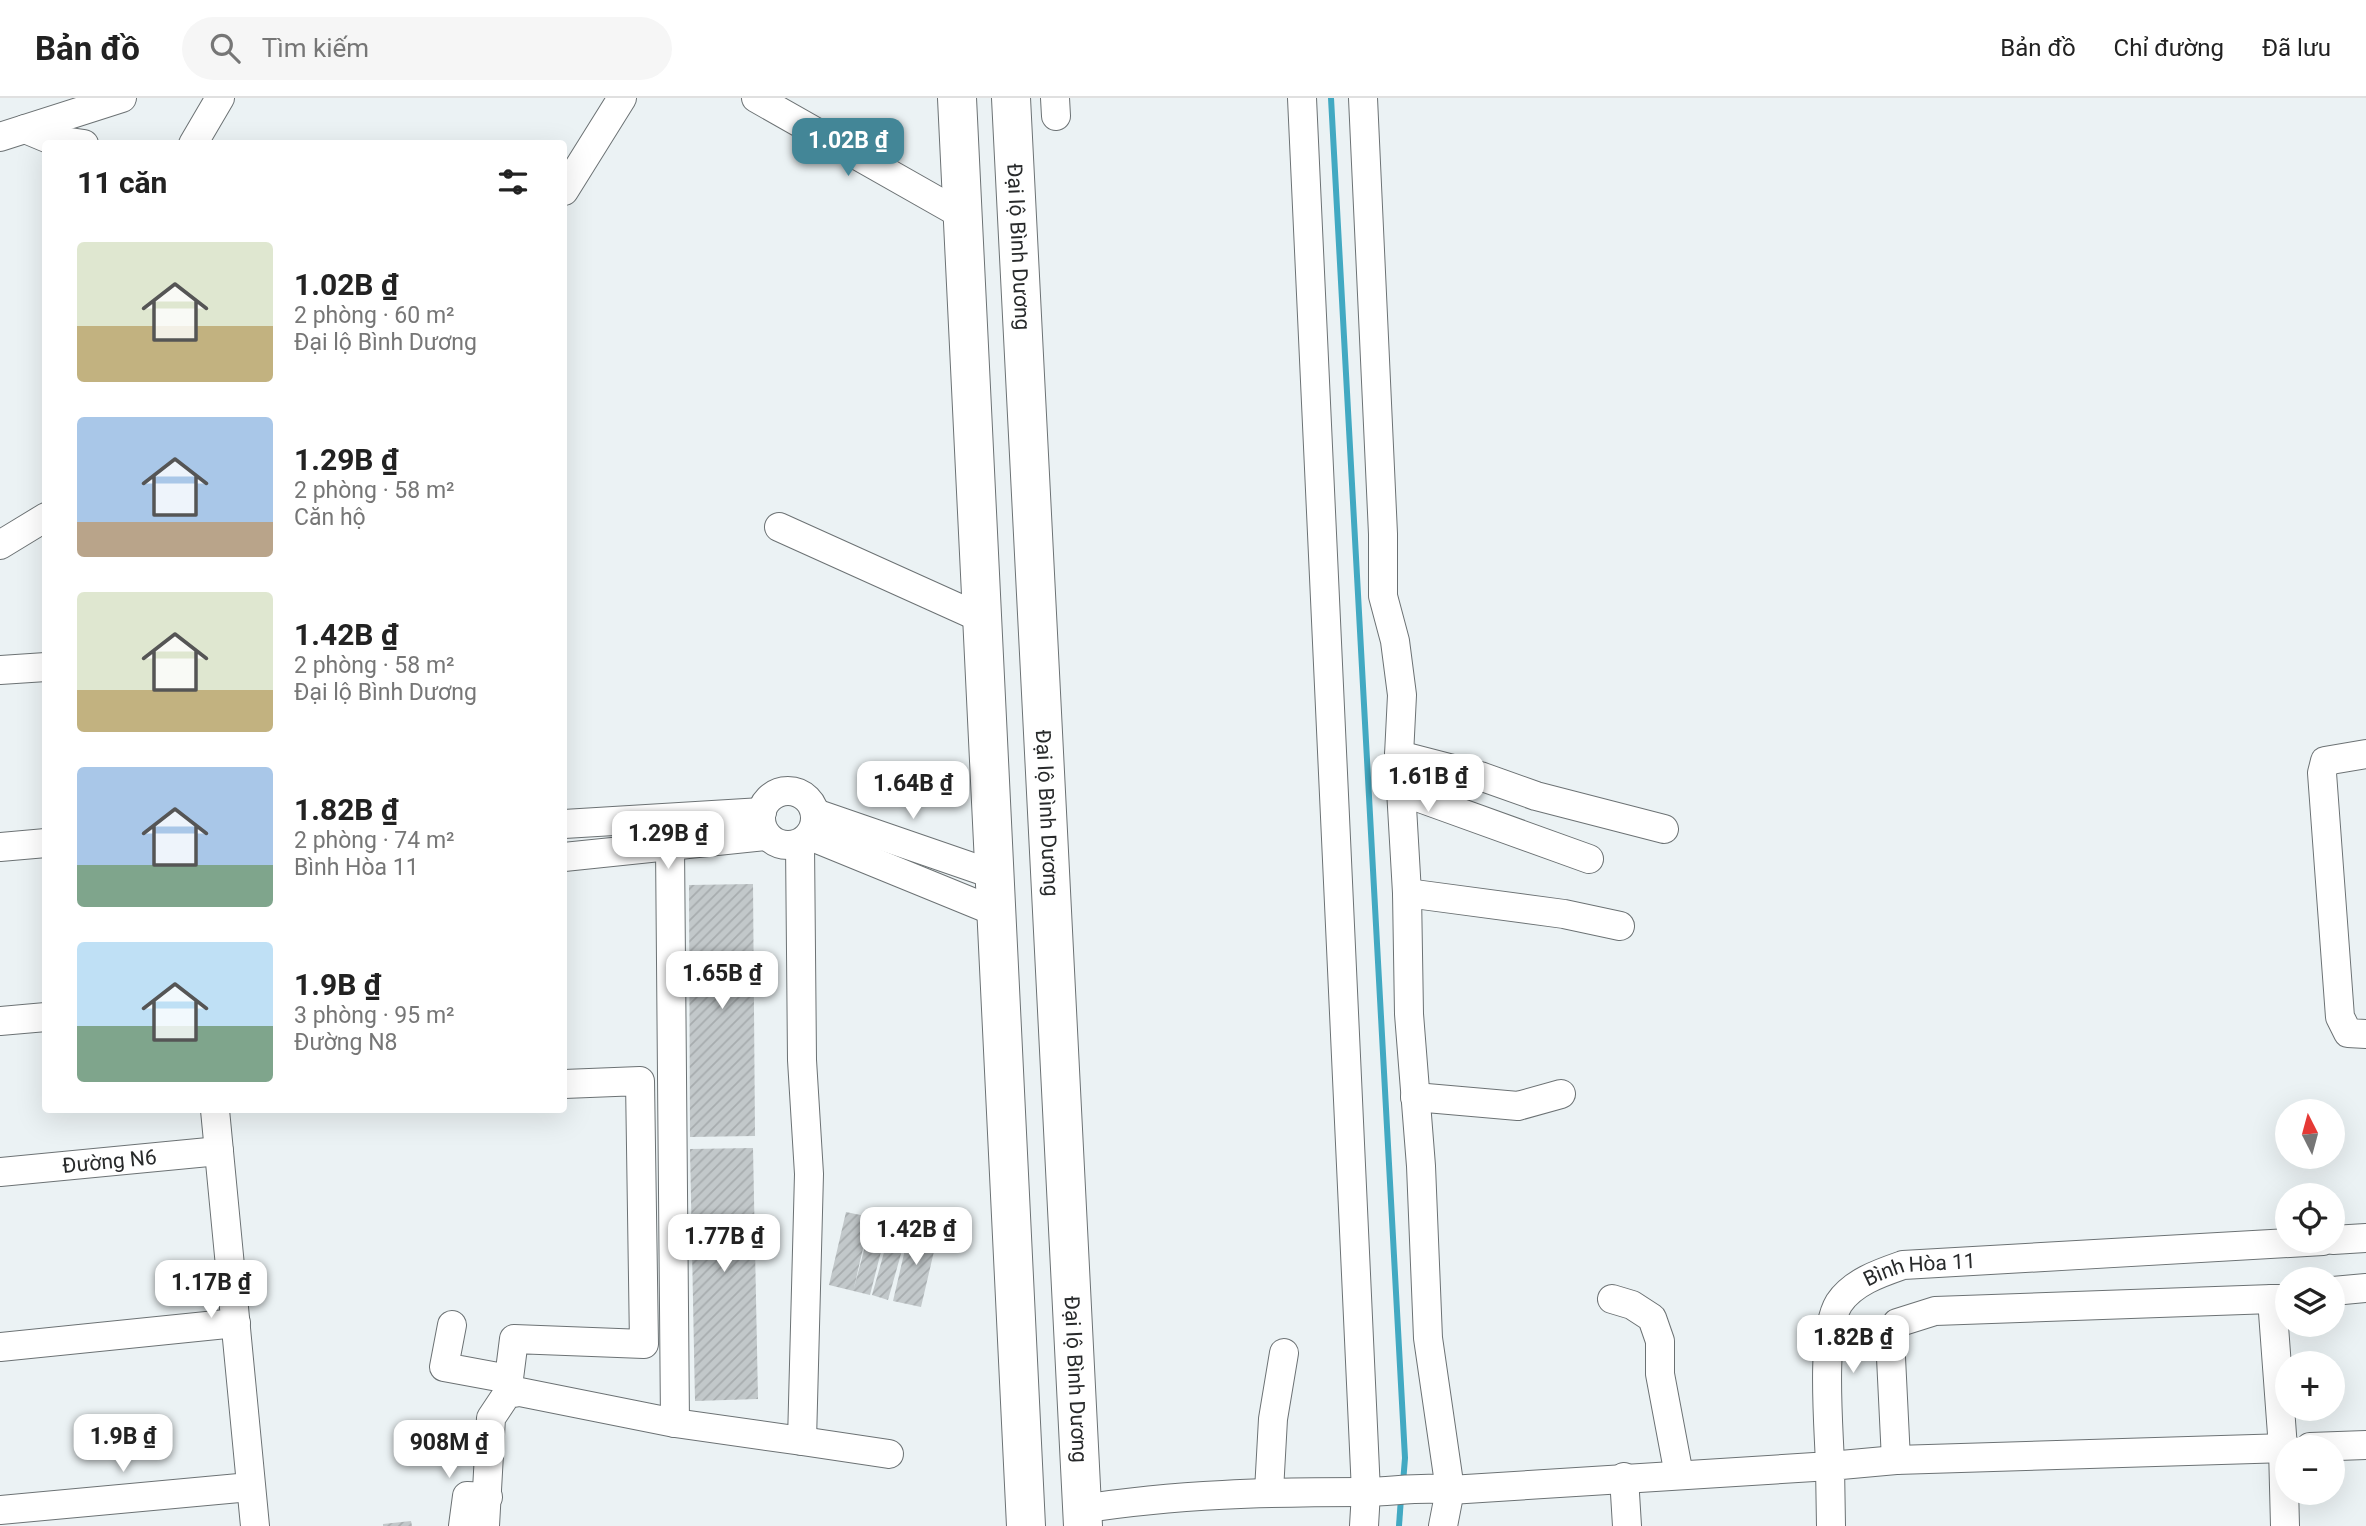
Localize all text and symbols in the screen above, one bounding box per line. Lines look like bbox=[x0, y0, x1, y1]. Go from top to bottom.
search box bbox=[182, 17, 672, 80]
text: Bản đồ bbox=[35, 29, 140, 68]
icon: search bbox=[206, 29, 244, 67]
text: Tìm kiếm bbox=[262, 33, 369, 63]
text: Bản đồ bbox=[2000, 34, 2076, 62]
text: Chỉ đường bbox=[2114, 34, 2224, 62]
text: Đã lưu bbox=[2262, 34, 2331, 62]
pin: 1.02B ₫ bbox=[783, 118, 913, 178]
text: 1.02B ₫ bbox=[808, 127, 888, 154]
icon: filters bbox=[494, 163, 532, 201]
street label: Đại lộ Bình Dương bbox=[1002, 163, 1035, 331]
text: 11 căn bbox=[77, 165, 167, 200]
text: 1.02B ₫ bbox=[294, 267, 398, 302]
icon: home bbox=[133, 270, 217, 354]
text: 2 phòng · 60 m² bbox=[294, 302, 455, 329]
text: Đại lộ Bình Dương bbox=[294, 329, 477, 356]
text: 1.29B ₫ bbox=[294, 442, 398, 477]
icon: home bbox=[133, 445, 217, 529]
text: 2 phòng · 58 m² bbox=[294, 477, 455, 504]
text: Căn hộ bbox=[294, 504, 366, 531]
text: 1.42B ₫ bbox=[294, 617, 398, 652]
icon: home bbox=[133, 620, 217, 704]
text: 2 phòng · 58 m² bbox=[294, 652, 455, 679]
text: Đại lộ Bình Dương bbox=[294, 679, 477, 706]
street label: Đại lộ Bình Dương bbox=[1031, 729, 1063, 897]
pin: 1.61B ₫ bbox=[1363, 754, 1493, 814]
pin: 1.64B ₫ bbox=[848, 762, 978, 821]
text: 1.61B ₫ bbox=[1388, 763, 1468, 790]
text: 1.64B ₫ bbox=[873, 770, 953, 797]
text: 1.82B ₫ bbox=[294, 792, 398, 827]
icon: home bbox=[133, 795, 217, 879]
pin: 1.29B ₫ bbox=[603, 812, 733, 871]
text: 1.29B ₫ bbox=[628, 820, 708, 847]
text: 2 phòng · 74 m² bbox=[294, 827, 455, 854]
text: Bình Hòa 11 bbox=[294, 854, 419, 881]
pin: 1.65B ₫ bbox=[657, 951, 787, 1011]
text: 1.65B ₫ bbox=[682, 960, 762, 987]
text: 1.9B ₫ bbox=[294, 967, 381, 1002]
icon: home bbox=[133, 970, 217, 1054]
text: 3 phòng · 95 m² bbox=[294, 1002, 455, 1029]
text: Đường N8 bbox=[294, 1029, 397, 1056]
north arrow bbox=[2275, 1099, 2345, 1169]
map controls bbox=[2275, 1099, 2345, 1505]
street label: Đường N6 bbox=[61, 1145, 158, 1178]
button: locate bbox=[2275, 1183, 2345, 1253]
pin: 1.42B ₫ bbox=[851, 1208, 981, 1267]
pin: 1.77B ₫ bbox=[659, 1214, 789, 1274]
text: 1.42B ₫ bbox=[876, 1216, 956, 1243]
text: 1.77B ₫ bbox=[684, 1223, 764, 1250]
street label: Bình Hòa 11 bbox=[1860, 1249, 1976, 1291]
pin: 1.17B ₫ bbox=[146, 1260, 276, 1320]
button: layers bbox=[2275, 1267, 2345, 1337]
text: 1.17B ₫ bbox=[171, 1269, 251, 1296]
street label: Đại lộ Bình Dương bbox=[1059, 1295, 1092, 1463]
pin: 1.82B ₫ bbox=[1788, 1316, 1918, 1375]
text: 1.82B ₫ bbox=[1813, 1324, 1893, 1351]
button: + bbox=[2275, 1351, 2345, 1421]
pin: 1.9B ₫ bbox=[66, 1414, 180, 1474]
pin: 908M ₫ bbox=[392, 1420, 506, 1480]
text: 1.9B ₫ bbox=[90, 1423, 156, 1450]
text: 908M ₫ bbox=[410, 1429, 488, 1456]
button: − bbox=[2275, 1435, 2345, 1505]

